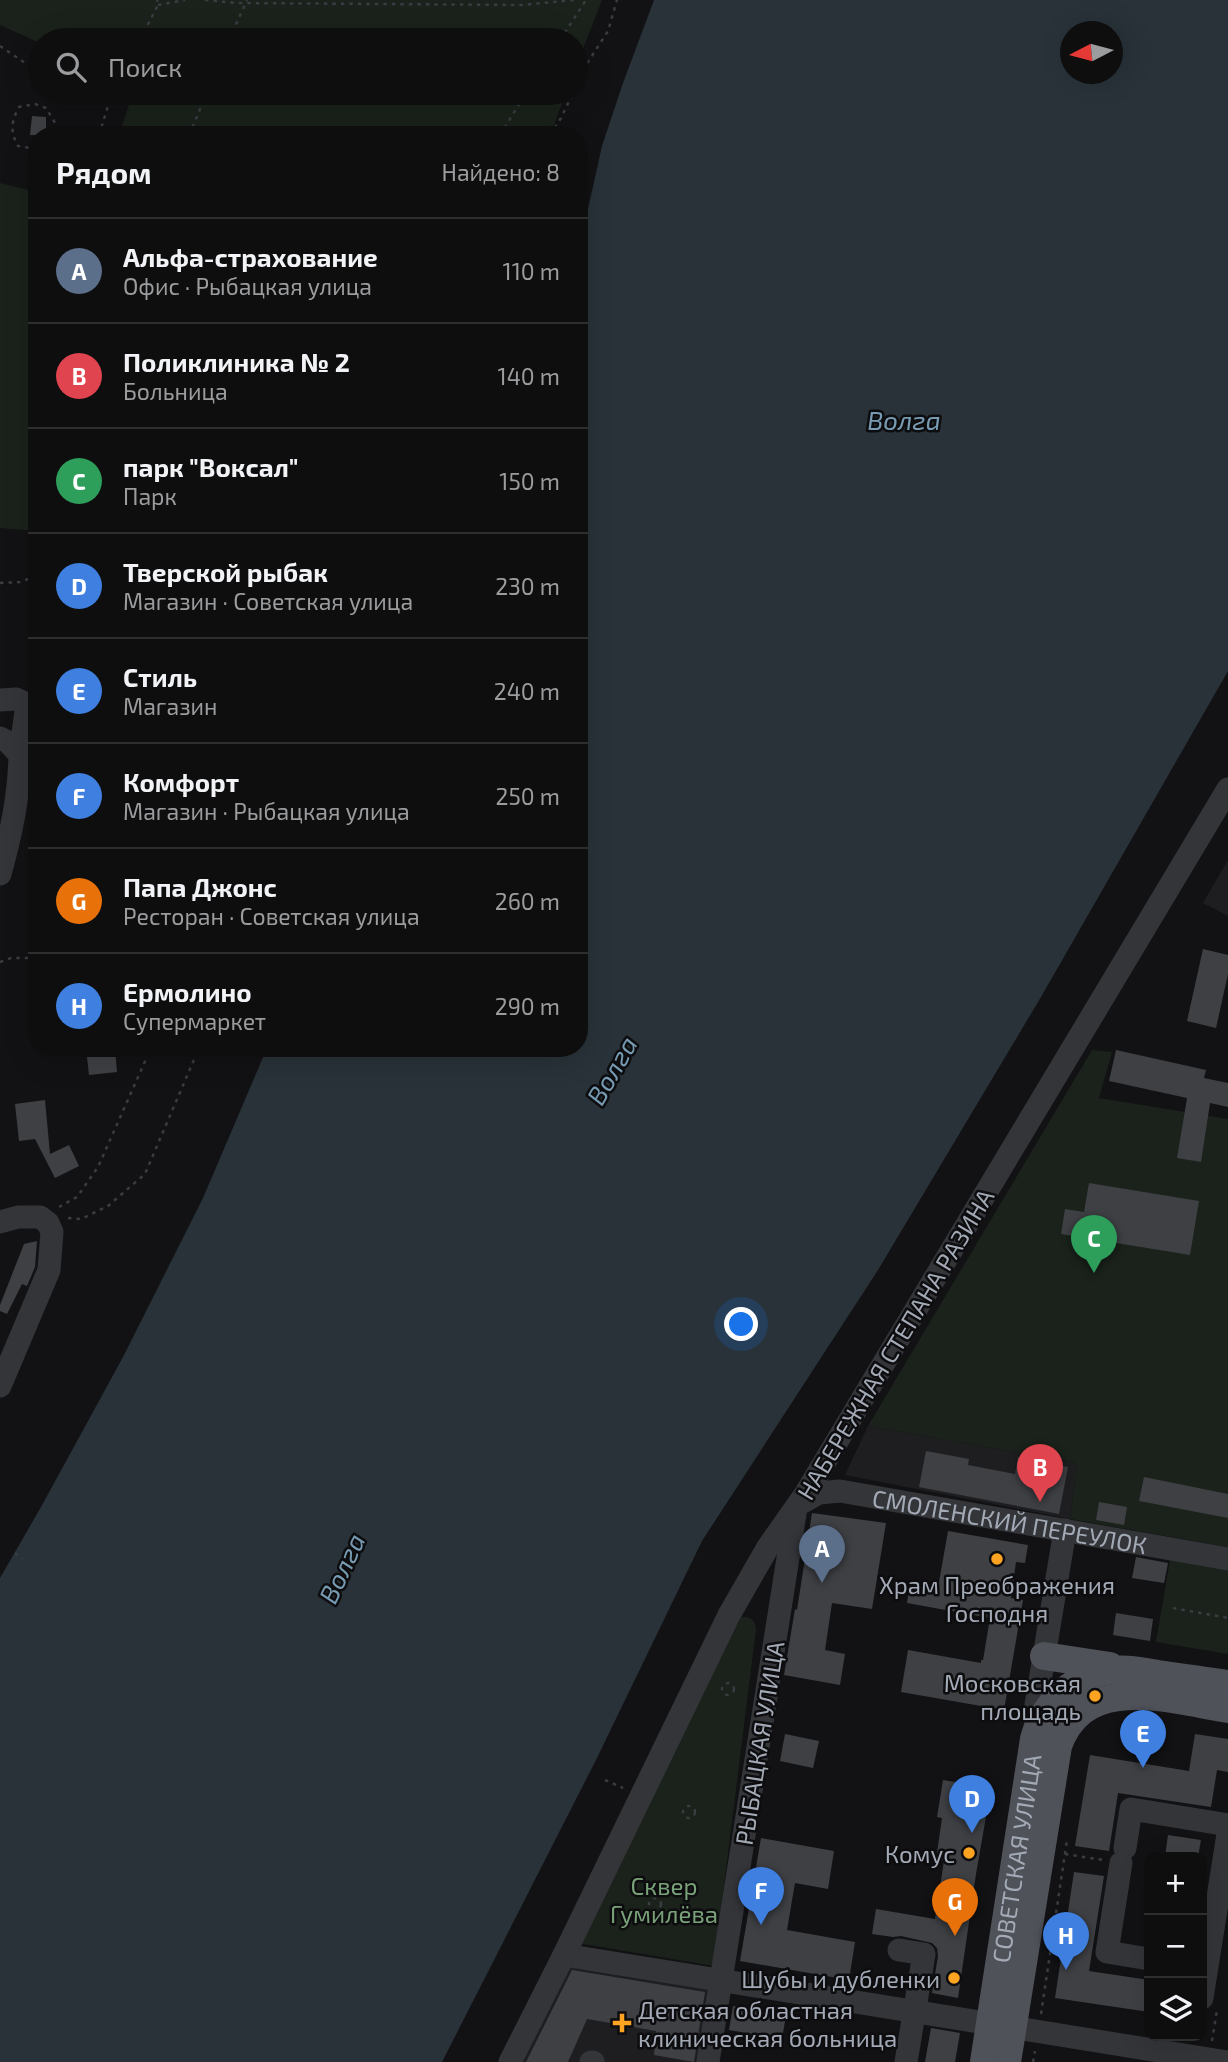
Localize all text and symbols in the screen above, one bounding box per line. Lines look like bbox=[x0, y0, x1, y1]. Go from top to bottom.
north arrow bbox=[1060, 21, 1123, 84]
search box bbox=[28, 28, 588, 105]
icon: search bbox=[52, 48, 90, 86]
text: Поиск bbox=[108, 51, 182, 82]
text: Рядом bbox=[56, 154, 152, 190]
text: Найдено: 8 bbox=[442, 158, 560, 186]
text: Альфа-страхование bbox=[123, 241, 378, 272]
text: A bbox=[71, 257, 87, 285]
text: 110 m bbox=[503, 257, 560, 285]
text: Офис · Рыбацкая улица bbox=[123, 272, 372, 300]
text: Поликлиника № 2 bbox=[123, 346, 350, 377]
text: B bbox=[72, 362, 86, 390]
text: 140 m bbox=[498, 362, 560, 390]
text: Больница bbox=[123, 377, 228, 405]
water label: Волга bbox=[867, 404, 941, 435]
text: парк "Воксал" bbox=[123, 451, 299, 482]
text: C bbox=[72, 467, 86, 495]
text: 150 m bbox=[499, 467, 560, 495]
text: Парк bbox=[123, 482, 177, 510]
text: Тверской рыбак bbox=[123, 556, 328, 587]
text: D bbox=[71, 572, 87, 600]
text: 230 m bbox=[495, 572, 560, 600]
text: Магазин · Советская улица bbox=[123, 587, 413, 615]
text: Стиль bbox=[123, 661, 197, 692]
text: E bbox=[72, 677, 86, 705]
text: 240 m bbox=[494, 677, 560, 705]
text: Магазин bbox=[123, 692, 217, 720]
text: Комфорт bbox=[123, 766, 239, 797]
text: F bbox=[73, 782, 85, 810]
text: 250 m bbox=[496, 782, 560, 810]
text: Магазин · Рыбацкая улица bbox=[123, 797, 410, 825]
text: Папа Джонс bbox=[123, 871, 277, 902]
text: G bbox=[72, 887, 86, 915]
text: 260 m bbox=[495, 887, 560, 915]
text: Ресторан · Советская улица bbox=[123, 902, 420, 930]
text: Ермолино bbox=[123, 976, 252, 1007]
text: H bbox=[71, 992, 87, 1020]
text: 290 m bbox=[495, 992, 560, 1020]
text: Супермаркет bbox=[123, 1007, 266, 1035]
water label: Волга bbox=[579, 1030, 643, 1110]
street label: НАБЕРЕЖНАЯ СТЕПАНА РАЗИНА bbox=[791, 1183, 999, 1505]
pin: C bbox=[1071, 1215, 1117, 1273]
your location bbox=[724, 1307, 758, 1341]
pin: B bbox=[1017, 1444, 1063, 1502]
street label: СМОЛЕНСКИЙ ПЕРЕУЛОК bbox=[870, 1482, 1149, 1559]
pin: A bbox=[799, 1525, 845, 1583]
water label: Волга bbox=[311, 1528, 371, 1608]
marker: Храм Преображения Господня bbox=[989, 1551, 1005, 1567]
place label: Храм Преображения Господня bbox=[879, 1570, 1115, 1627]
street label: РЫБАЦКАЯ УЛИЦА bbox=[729, 1639, 789, 1847]
place label: Московская площадь bbox=[944, 1668, 1081, 1725]
marker: Московская площадь bbox=[1087, 1688, 1103, 1704]
pin: E bbox=[1120, 1710, 1166, 1768]
street label: СОВЕТСКАЯ УЛИЦА bbox=[985, 1752, 1046, 1965]
pin: D bbox=[949, 1775, 995, 1833]
place label: Комус bbox=[885, 1839, 955, 1869]
marker: Комус bbox=[961, 1845, 977, 1861]
map controls bbox=[1144, 1852, 1207, 2041]
button: + bbox=[1144, 1852, 1207, 1915]
pin: F bbox=[738, 1867, 784, 1925]
park label: Сквер Гумилёва bbox=[610, 1871, 718, 1929]
pin: G bbox=[932, 1878, 978, 1936]
pin: H bbox=[1043, 1912, 1089, 1970]
button: − bbox=[1144, 1915, 1207, 1978]
place label: Шубы и дубленки bbox=[741, 1964, 940, 1994]
marker: Шубы и дубленки bbox=[946, 1970, 962, 1986]
button: layers bbox=[1144, 1978, 1207, 2041]
place label: Детская областная клиническая больница bbox=[638, 1995, 897, 2052]
marker: Детская областная клиническая больница bbox=[612, 2013, 632, 2033]

